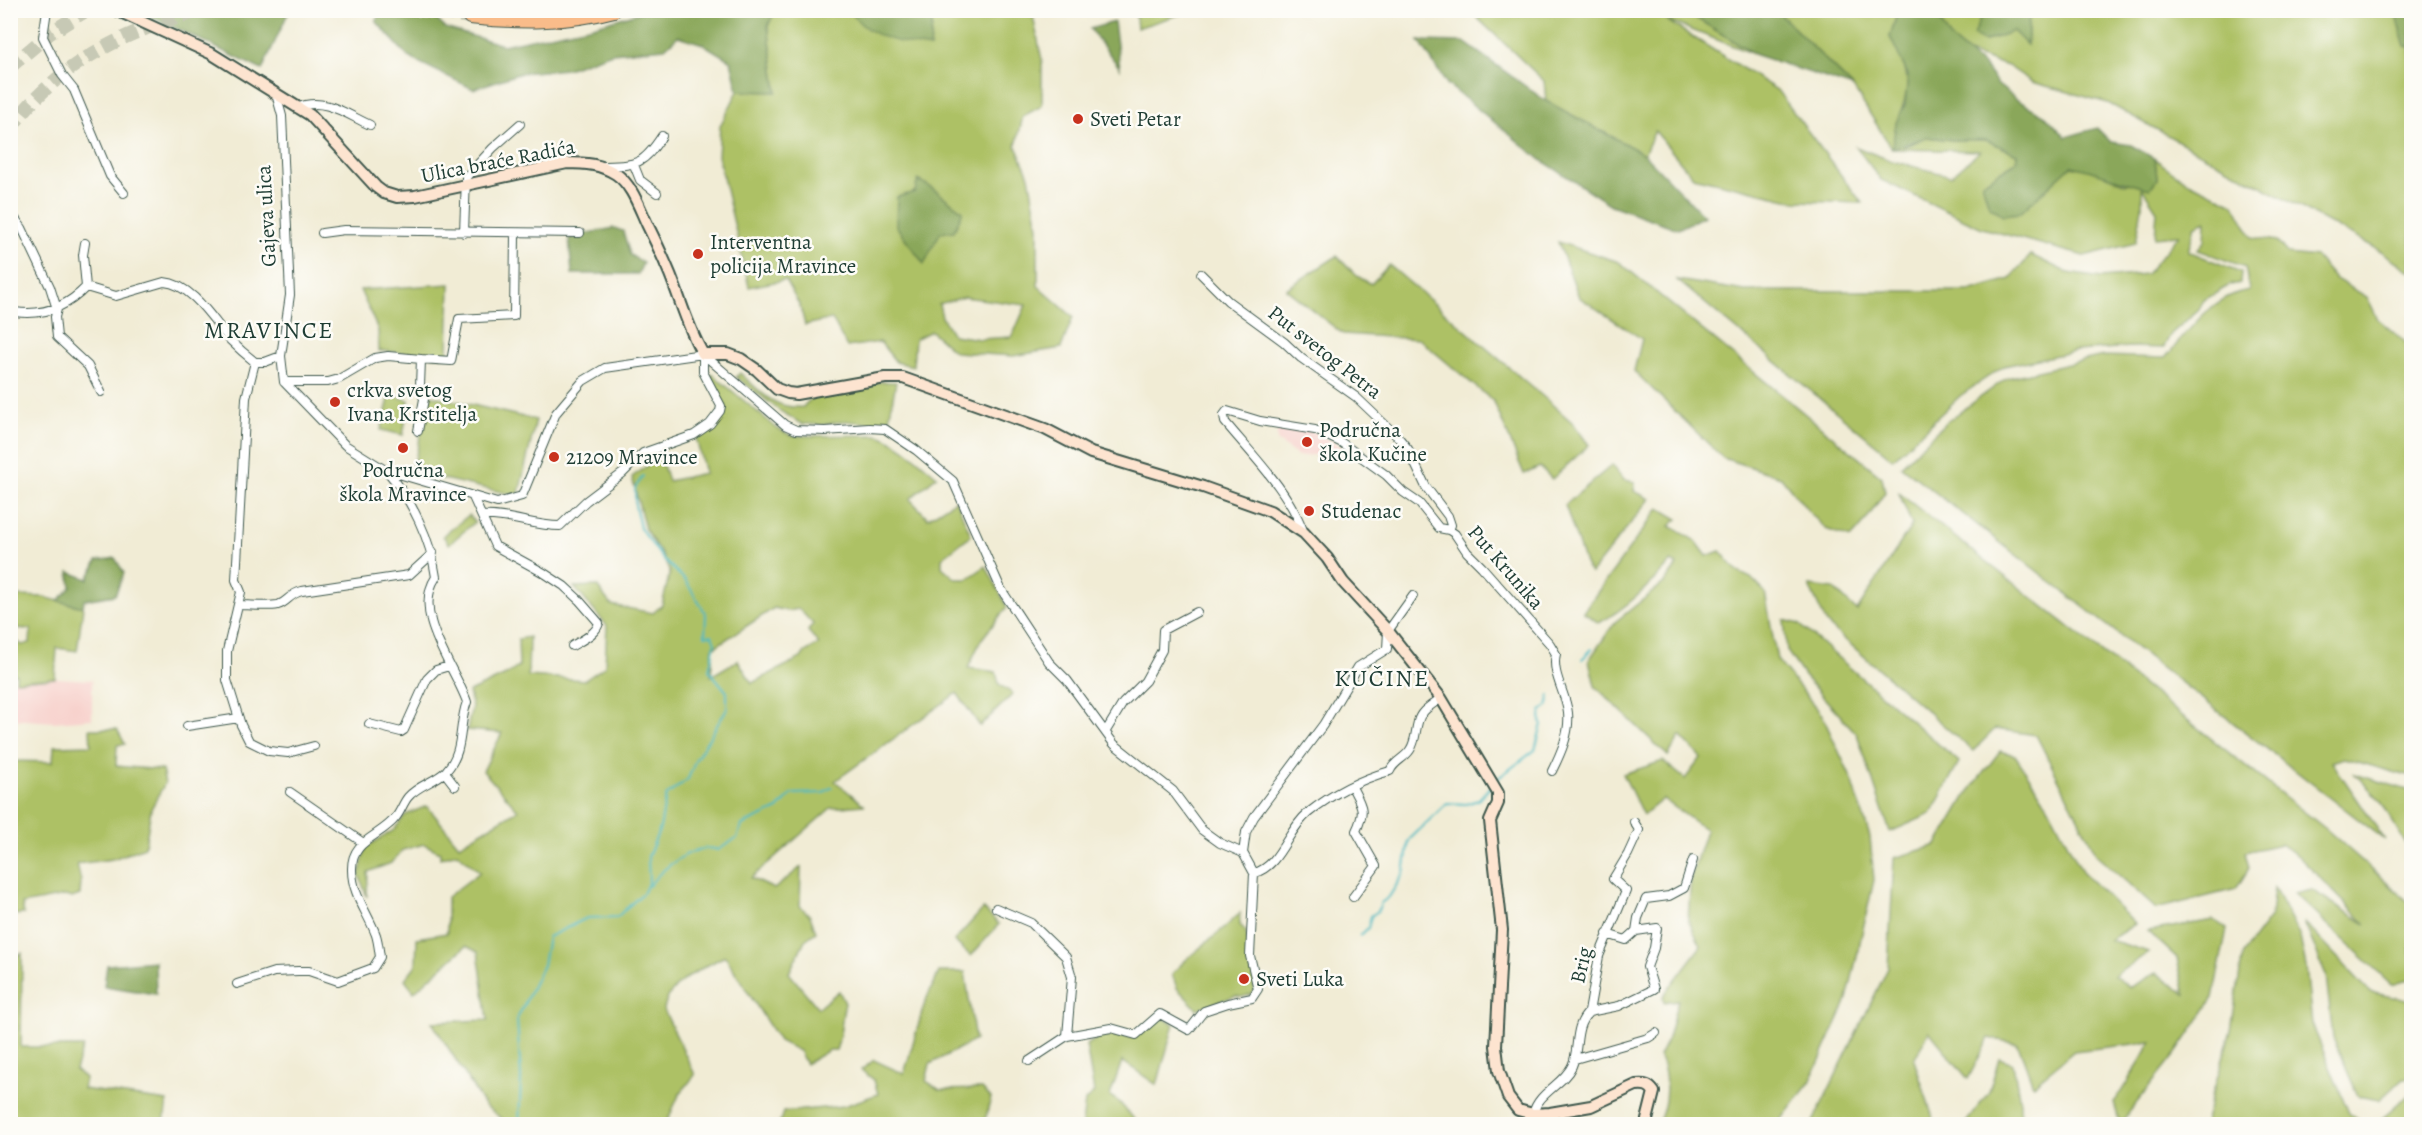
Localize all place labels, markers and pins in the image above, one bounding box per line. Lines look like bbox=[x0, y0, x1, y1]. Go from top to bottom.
place label: Sveti Petar bbox=[1090, 105, 1181, 133]
marker: Sveti Petar bbox=[1071, 112, 1085, 126]
place label: Interventna policija Mravince bbox=[710, 228, 856, 280]
marker: Interventna policija Mravince bbox=[691, 247, 705, 261]
place label: crkva svetog Ivana Krstitelja bbox=[347, 376, 477, 428]
marker: crkva svetog Ivana Krstitelja bbox=[328, 395, 342, 409]
place label: Područna škola Kučine bbox=[1319, 416, 1427, 468]
marker: Područna škola Kučine bbox=[1300, 435, 1314, 449]
marker: Područna škola Mravince bbox=[396, 441, 410, 455]
place label: 21209 Mravince bbox=[566, 443, 698, 471]
marker: 21209 Mravince bbox=[547, 450, 561, 464]
place label: Područna škola Mravince bbox=[339, 456, 467, 508]
place label: Studenac bbox=[1321, 497, 1401, 525]
marker: Studenac bbox=[1302, 504, 1316, 518]
place label: Sveti Luka bbox=[1256, 965, 1344, 993]
marker: Sveti Luka bbox=[1237, 972, 1251, 986]

